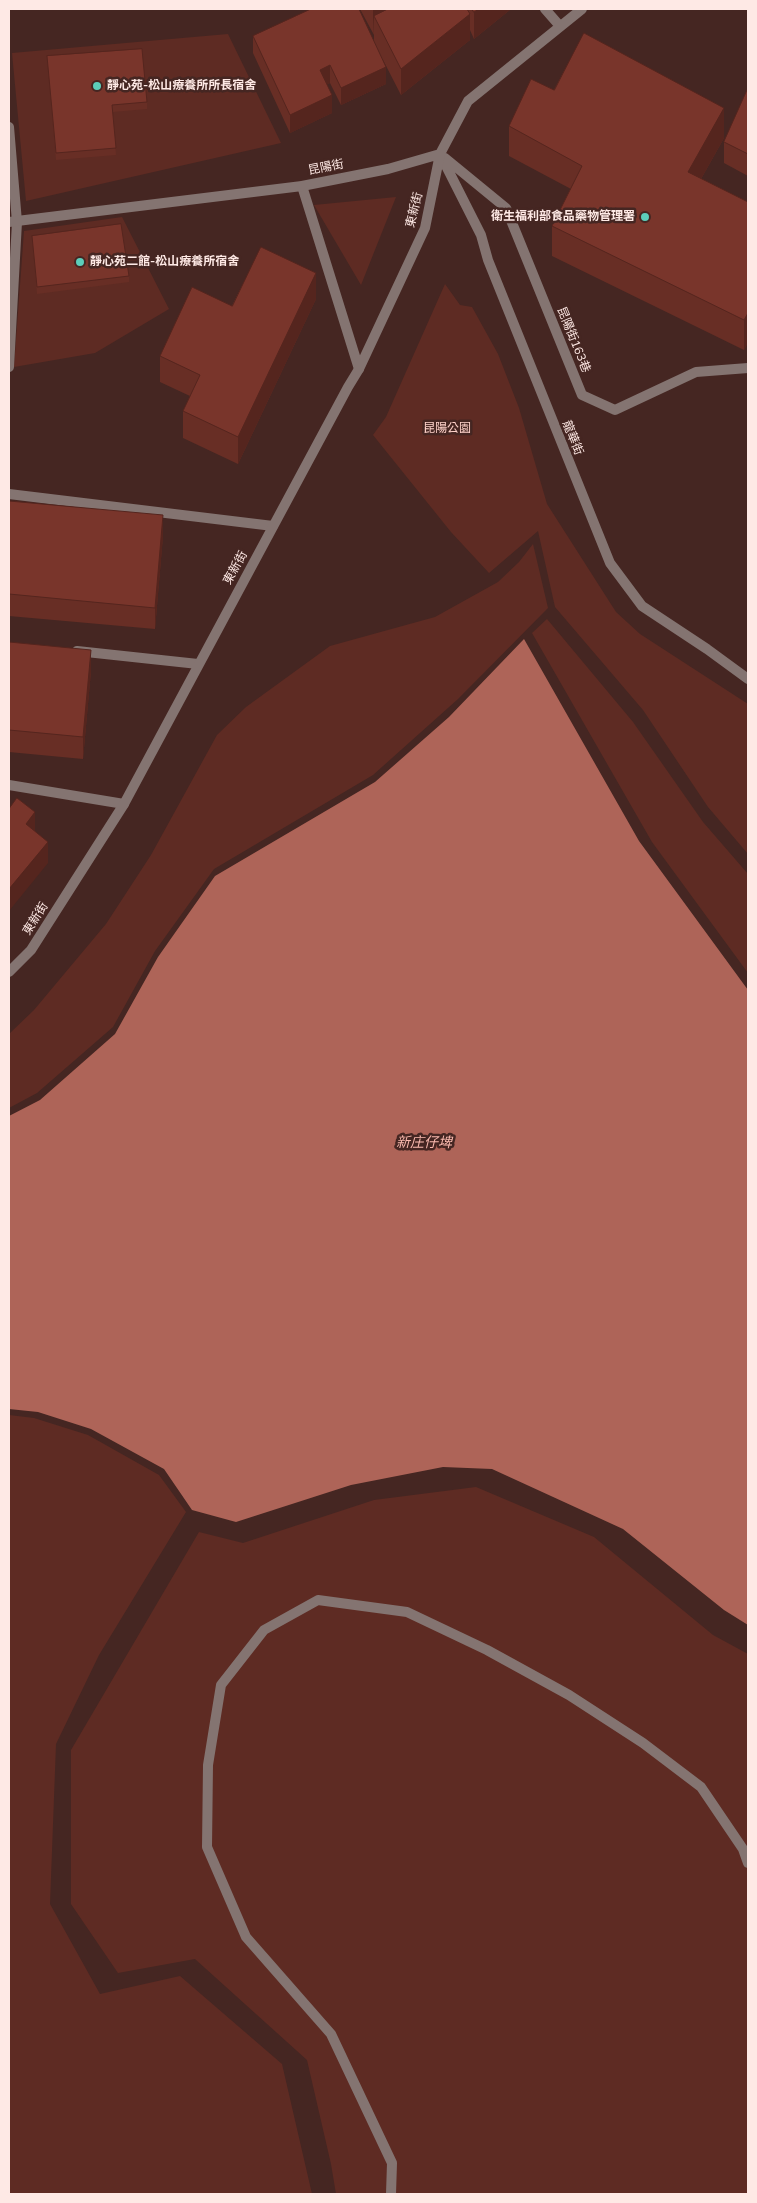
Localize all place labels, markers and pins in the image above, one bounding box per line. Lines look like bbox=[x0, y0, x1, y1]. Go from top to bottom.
place label: 靜心苑-松山療養所所長宿舍 bbox=[107, 79, 256, 93]
marker: 靜心苑-松山療養所所長宿舍 bbox=[91, 80, 103, 92]
place label: 衛生福利部食品藥物管理署 bbox=[491, 210, 635, 224]
marker: 衛生福利部食品藥物管理署 bbox=[639, 211, 651, 223]
place label: 靜心苑二館-松山療養所宿舍 bbox=[90, 255, 239, 269]
marker: 靜心苑二館-松山療養所宿舍 bbox=[74, 256, 86, 268]

